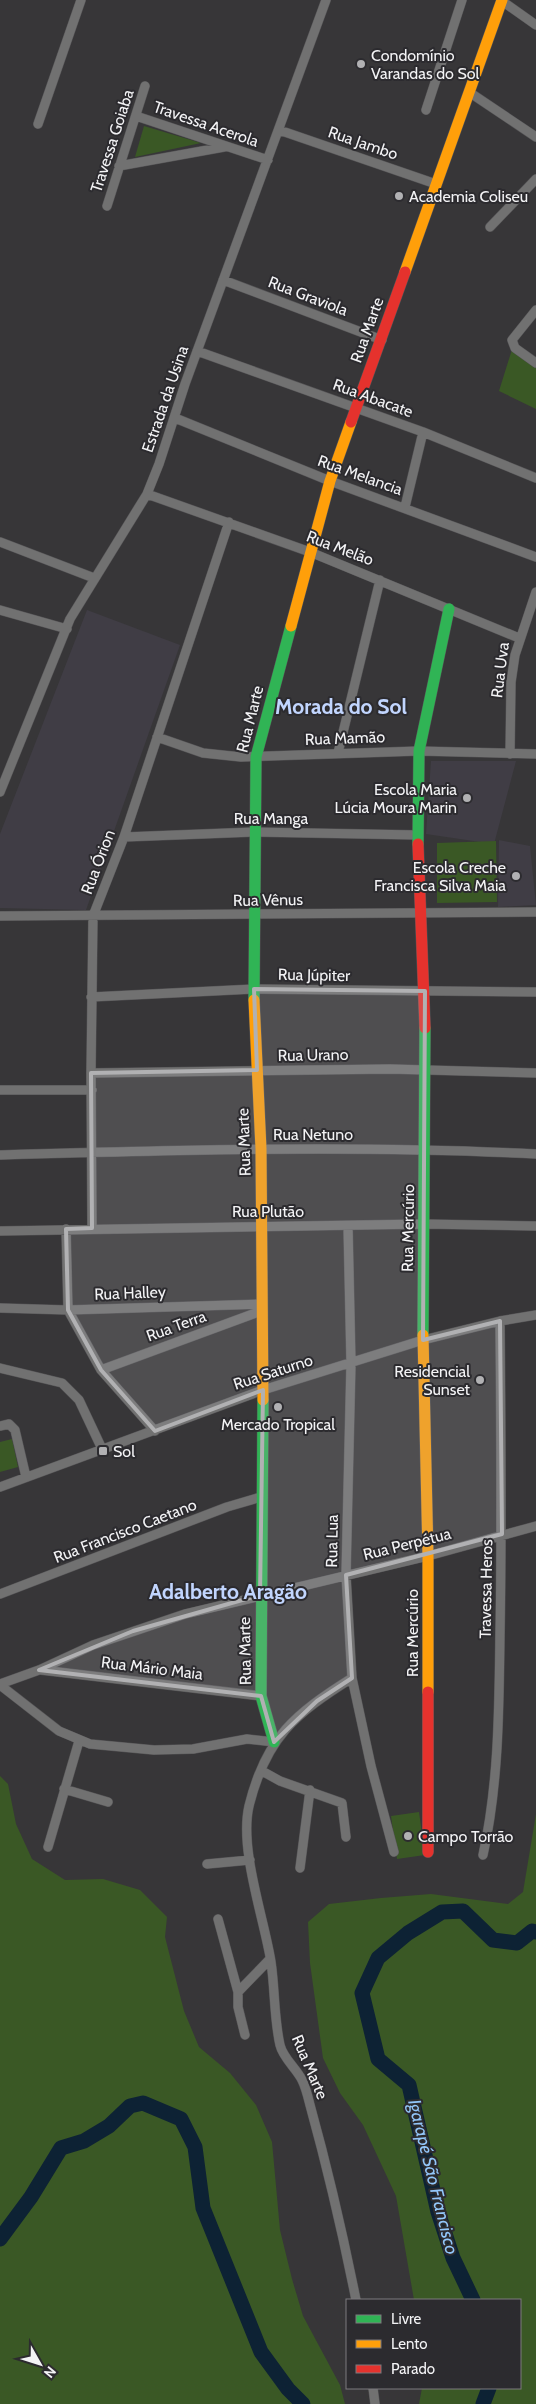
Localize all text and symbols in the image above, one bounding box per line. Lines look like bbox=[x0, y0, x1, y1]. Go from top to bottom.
place label: Condomínio Varandas do Sol bbox=[371, 46, 480, 83]
marker: Condomínio Varandas do Sol bbox=[355, 58, 367, 70]
street label: Travessa Goiaba bbox=[86, 87, 138, 195]
street label: Travessa Acerola bbox=[151, 97, 261, 151]
street label: Rua Jambo bbox=[326, 122, 401, 164]
place label: Academia Coliseu bbox=[409, 187, 528, 206]
marker: Academia Coliseu bbox=[393, 190, 405, 202]
street label: Rua Graviola bbox=[266, 272, 351, 320]
street label: Rua Marte bbox=[346, 295, 388, 365]
street label: Estrada da Usina bbox=[138, 343, 192, 455]
street label: Rua Abacate bbox=[330, 375, 416, 421]
street label: Rua Melancia bbox=[315, 451, 405, 499]
street label: Rua Melão bbox=[304, 527, 376, 570]
street label: Rua Uva bbox=[487, 641, 513, 699]
street label: Rua Marte bbox=[233, 684, 267, 754]
district label: Morada do Sol bbox=[275, 694, 407, 719]
street label: Rua Mamão bbox=[305, 727, 386, 749]
place label: Escola Maria Lúcia Moura Marin bbox=[335, 780, 457, 817]
marker: Escola Maria Lúcia Moura Marin bbox=[461, 792, 473, 804]
street label: Rua Manga bbox=[234, 809, 308, 828]
street label: Rua Órion bbox=[77, 827, 119, 897]
place label: Escola Creche Francisca Silva Maia bbox=[374, 858, 506, 895]
marker: Escola Creche Francisca Silva Maia bbox=[510, 870, 522, 882]
street label: Rua Vênus bbox=[233, 890, 304, 910]
street label: Rua Júpiter bbox=[278, 965, 351, 985]
street label: Rua Urano bbox=[277, 1045, 349, 1065]
street label: Rua Marte bbox=[233, 1108, 255, 1176]
street label: Rua Netuno bbox=[273, 1125, 353, 1144]
street label: Rua Mercúrio bbox=[398, 1184, 418, 1272]
street label: Rua Plutão bbox=[232, 1202, 304, 1221]
street label: Rua Halley bbox=[94, 1282, 166, 1304]
street label: Rua Terra bbox=[143, 1306, 209, 1346]
street label: Rua Saturno bbox=[231, 1350, 315, 1394]
place label: Residencial Sunset bbox=[394, 1362, 471, 1399]
marker: Residencial Sunset bbox=[474, 1374, 486, 1386]
marker: Mercado Tropical bbox=[272, 1401, 284, 1413]
place label: Mercado Tropical bbox=[221, 1415, 335, 1434]
place label: Sol bbox=[113, 1442, 135, 1461]
marker: Sol bbox=[97, 1445, 109, 1457]
street label: Rua Francisco Caetano bbox=[51, 1495, 199, 1567]
street label: Rua Lua bbox=[322, 1514, 342, 1568]
street label: Rua Perpétua bbox=[361, 1524, 453, 1564]
street label: Travessa Heros bbox=[476, 1539, 496, 1639]
district label: Adalberto Aragão bbox=[149, 1579, 307, 1604]
street label: Rua Mercúrio bbox=[403, 1589, 422, 1677]
street label: Rua Marte bbox=[235, 1617, 255, 1685]
street label: Rua Mário Maia bbox=[100, 1652, 204, 1684]
place label: Campo Torrão bbox=[418, 1827, 514, 1846]
marker: Campo Torrão bbox=[402, 1830, 414, 1842]
street label: Rua Marte bbox=[288, 2032, 332, 2102]
water label: Igarapé São Francisco bbox=[403, 2097, 463, 2257]
legend bbox=[346, 2299, 521, 2389]
text: Livre bbox=[391, 2310, 422, 2328]
text: Lento bbox=[391, 2335, 428, 2353]
north arrow bbox=[15, 2339, 65, 2389]
text: Parado bbox=[391, 2360, 435, 2378]
text: N bbox=[40, 2363, 60, 2382]

